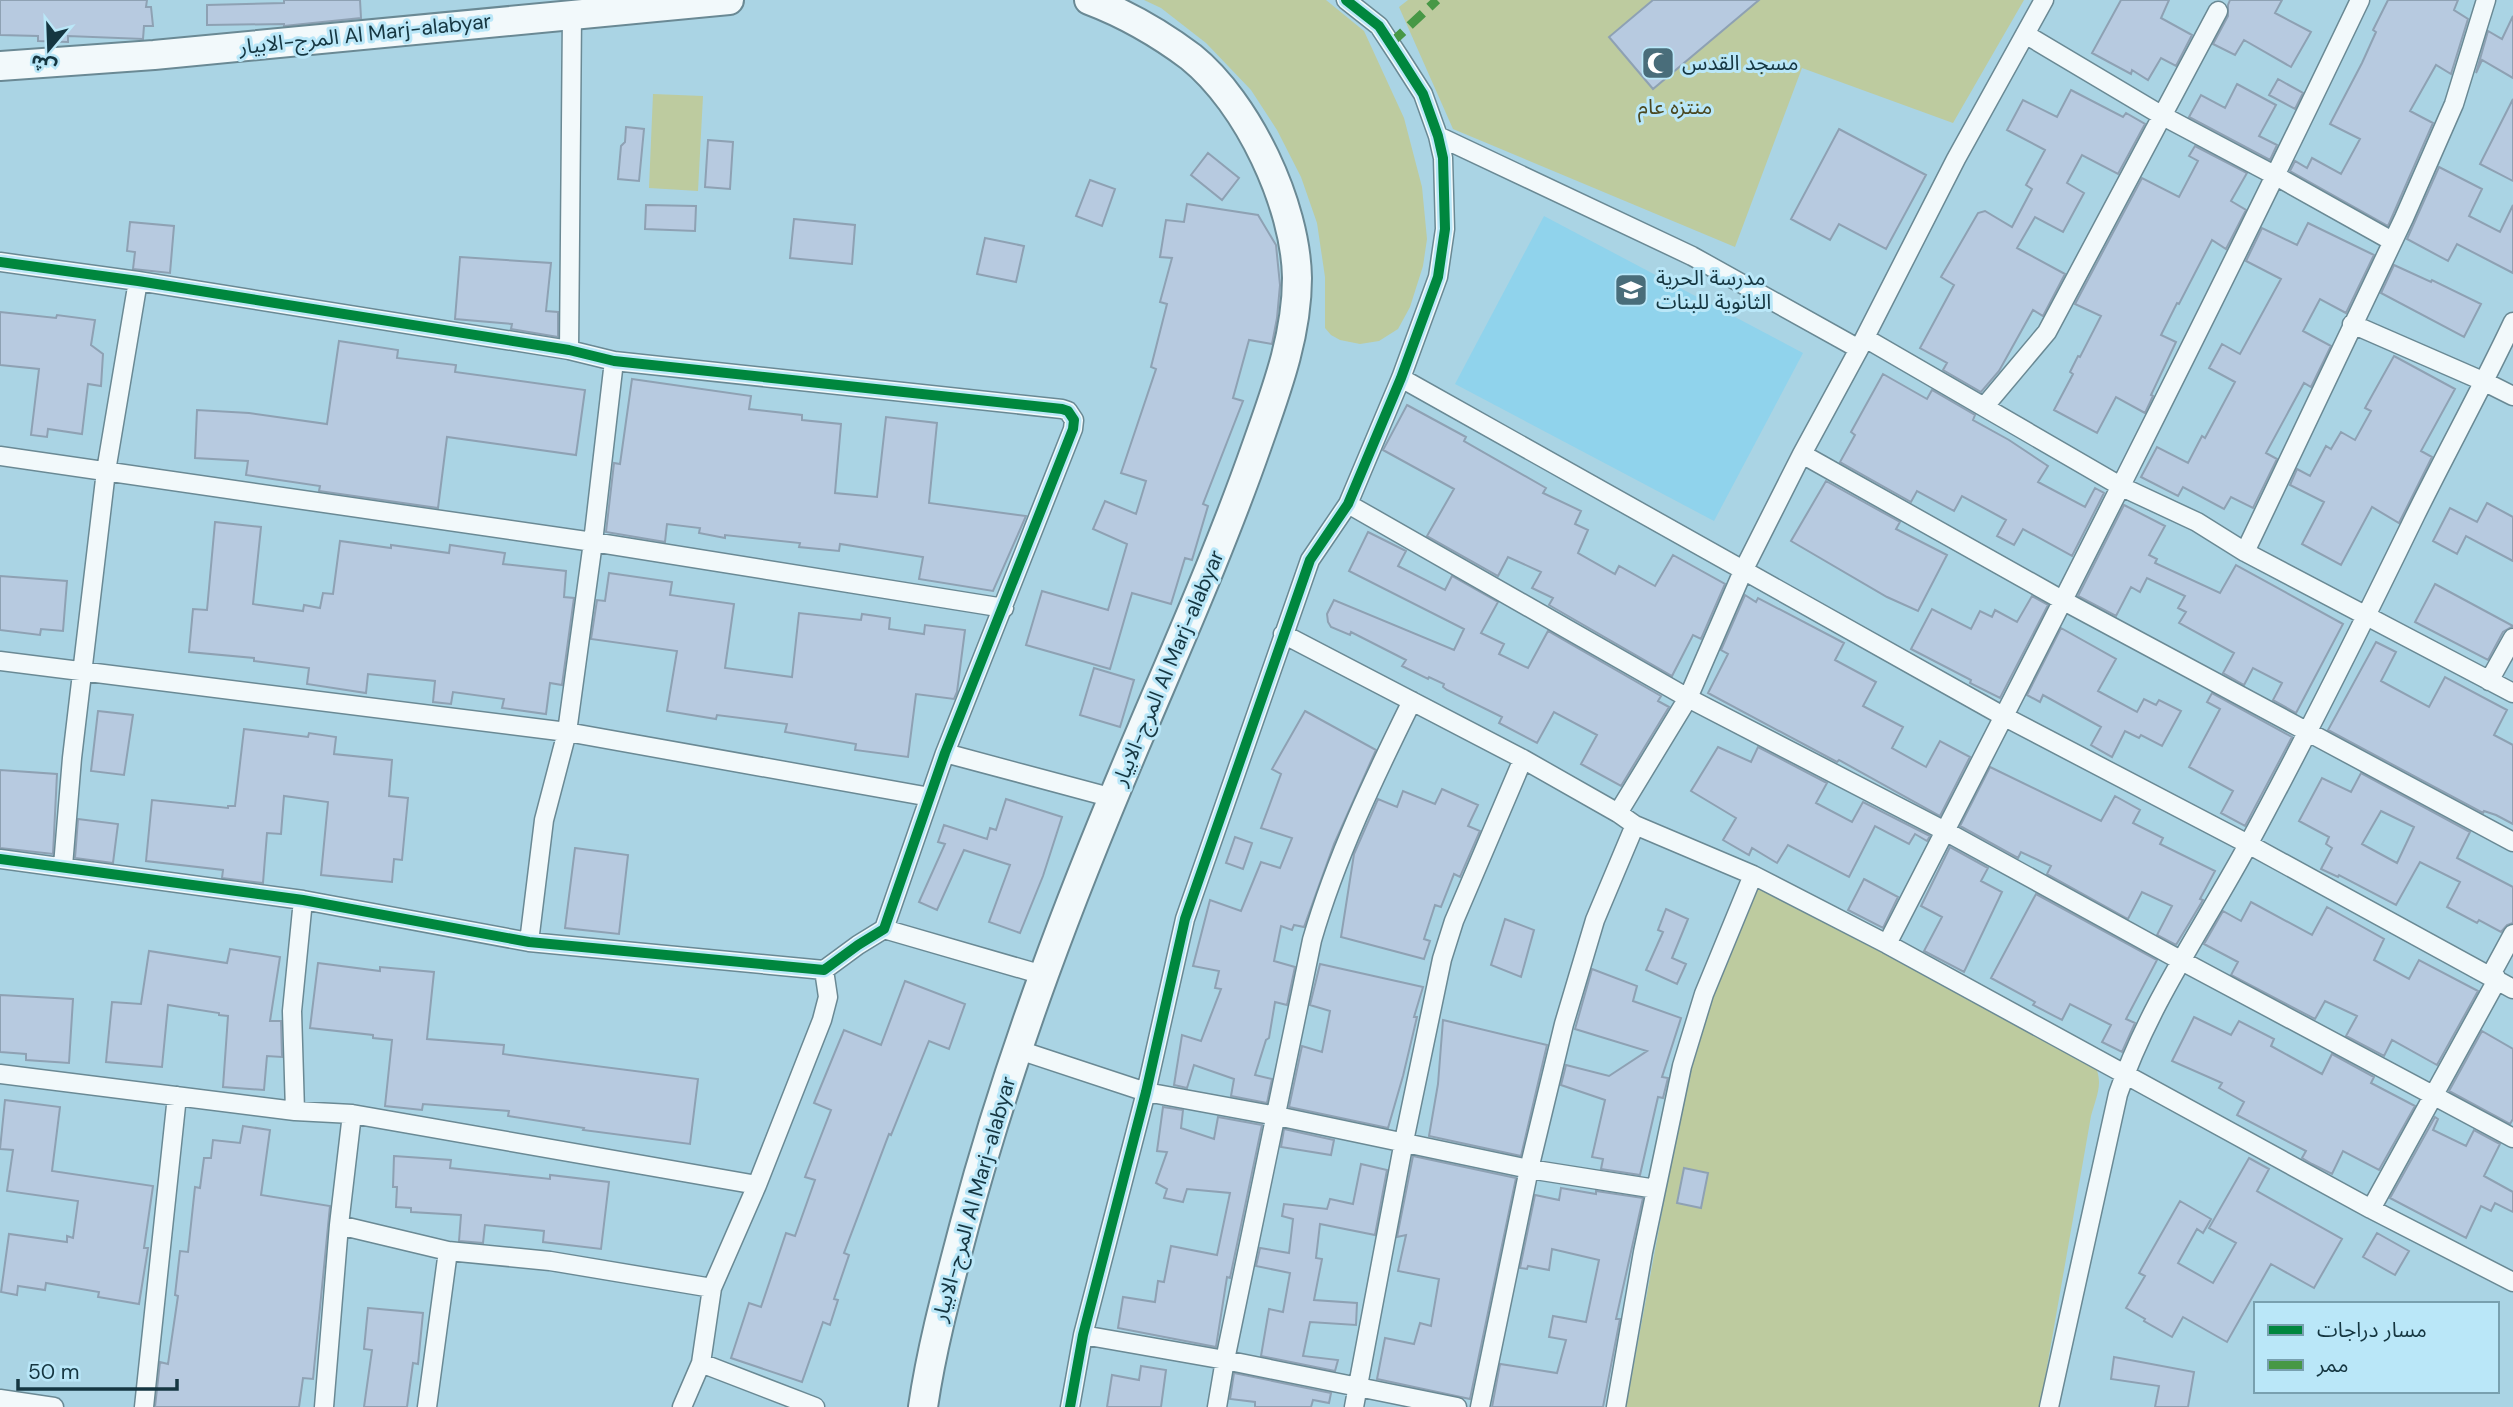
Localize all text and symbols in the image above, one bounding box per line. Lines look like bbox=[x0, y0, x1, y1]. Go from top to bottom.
street label: المرج-الابيار Al Marj-alabyar bbox=[237, 7, 493, 62]
north arrow bbox=[14, 14, 84, 84]
mosque icon: مسجد القدس bbox=[1639, 44, 1677, 82]
text: ش bbox=[27, 49, 60, 81]
place label: مسجد القدس bbox=[1682, 49, 1798, 77]
park label: منتزه عام bbox=[1638, 93, 1712, 123]
place label: مدرسة الحرية الثانوية للبنات bbox=[1656, 264, 1771, 316]
school or university icon: مدرسة الحرية الثانوية للبنات bbox=[1612, 271, 1650, 309]
street label: المرج-الابيار Al Marj-alabyar bbox=[1105, 546, 1231, 791]
street label: المرج-الابيار Al Marj-alabyar bbox=[925, 1073, 1023, 1326]
legend bbox=[2254, 1302, 2499, 1393]
text: مسار دراجات bbox=[2317, 1316, 2427, 1344]
scale bar bbox=[18, 1348, 177, 1392]
text: ممر bbox=[2316, 1351, 2348, 1379]
text: 50 m bbox=[28, 1358, 79, 1386]

